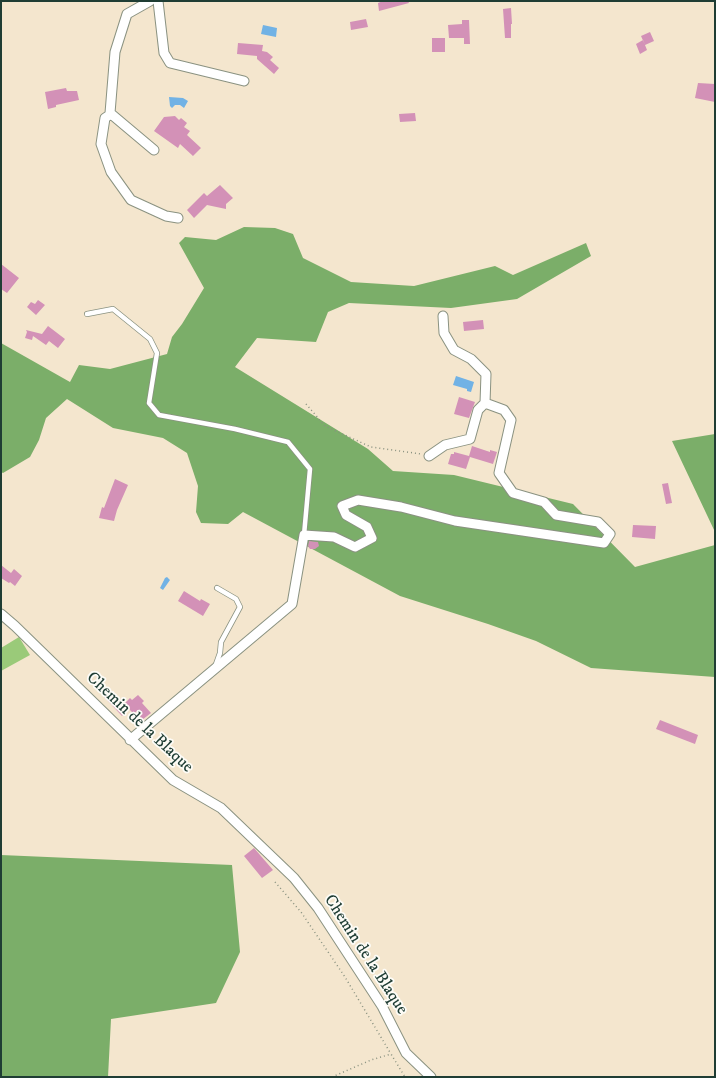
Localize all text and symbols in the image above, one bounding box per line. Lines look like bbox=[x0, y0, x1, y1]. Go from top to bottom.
street label: Chemin de la Blaque bbox=[81, 668, 197, 778]
street label: Chemin de la Blaque bbox=[319, 891, 411, 1019]

